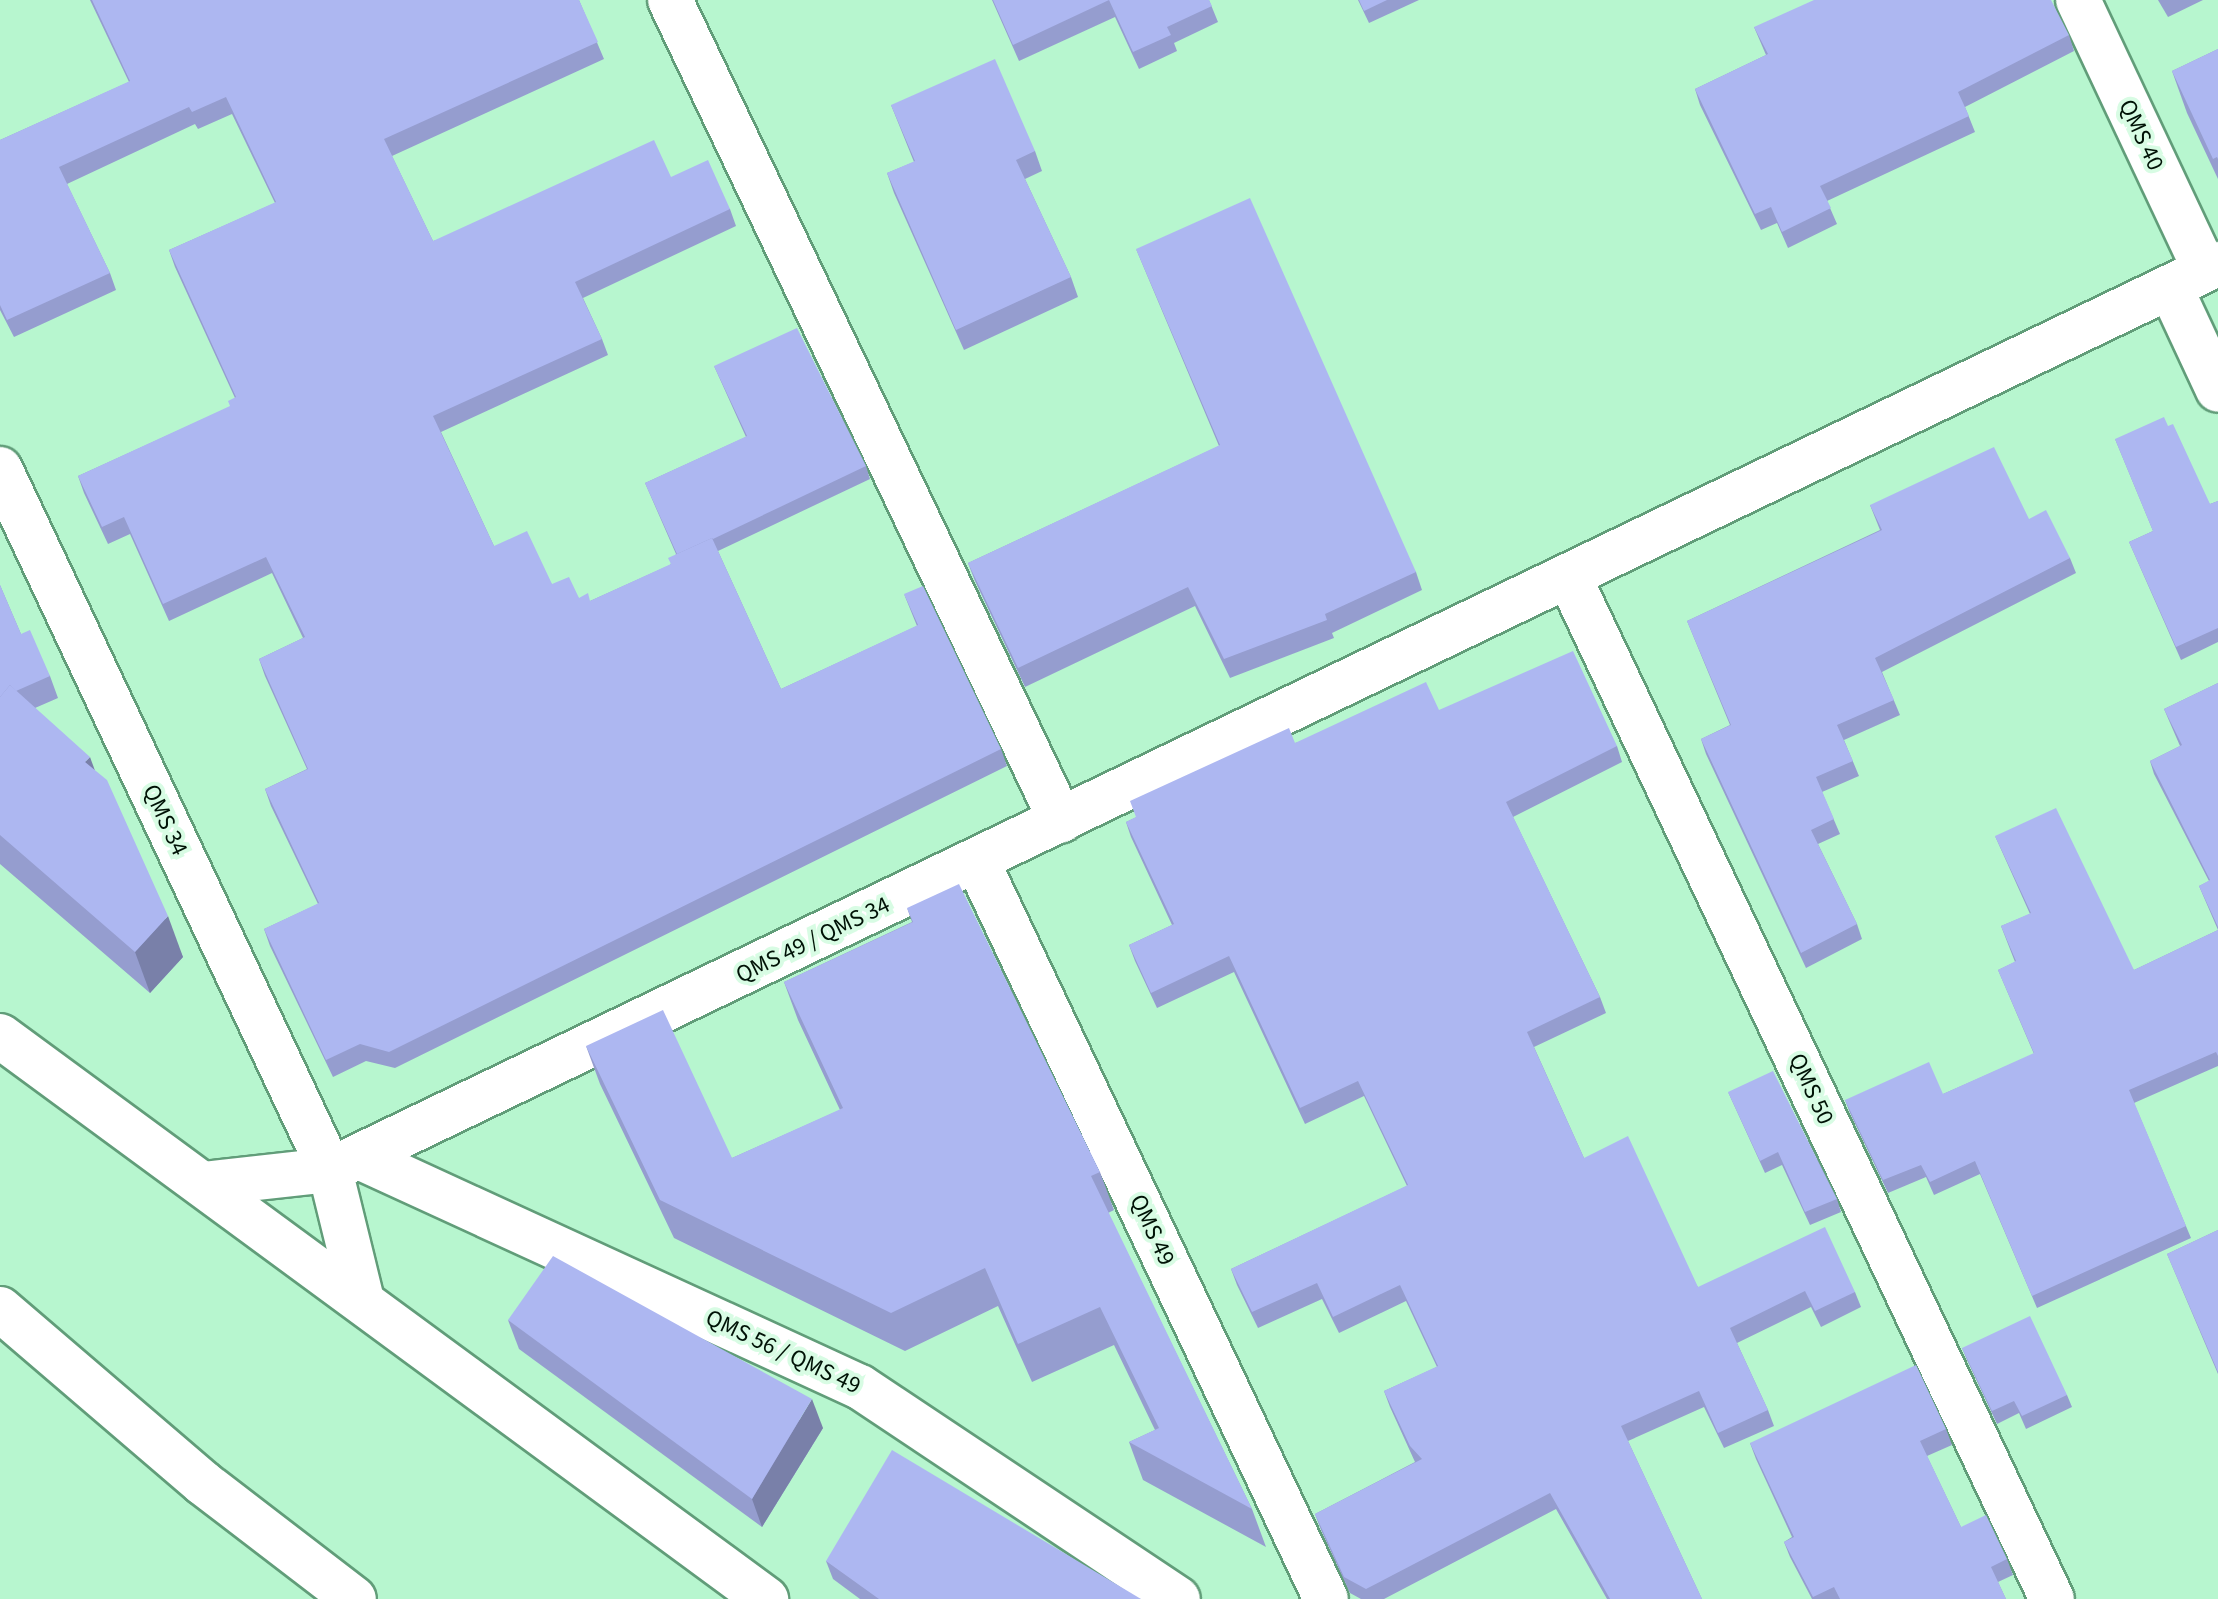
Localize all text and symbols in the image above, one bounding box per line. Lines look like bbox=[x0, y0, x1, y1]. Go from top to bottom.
street label: QMS 40 bbox=[2112, 95, 2170, 175]
street label: QMS 34 bbox=[136, 780, 194, 860]
street label: QMS 49 / QMS 34 bbox=[731, 890, 895, 990]
street label: QMS 50 bbox=[1782, 1049, 1840, 1129]
street label: QMS 49 bbox=[1123, 1190, 1181, 1270]
street label: QMS 56 / QMS 49 bbox=[701, 1304, 865, 1400]

